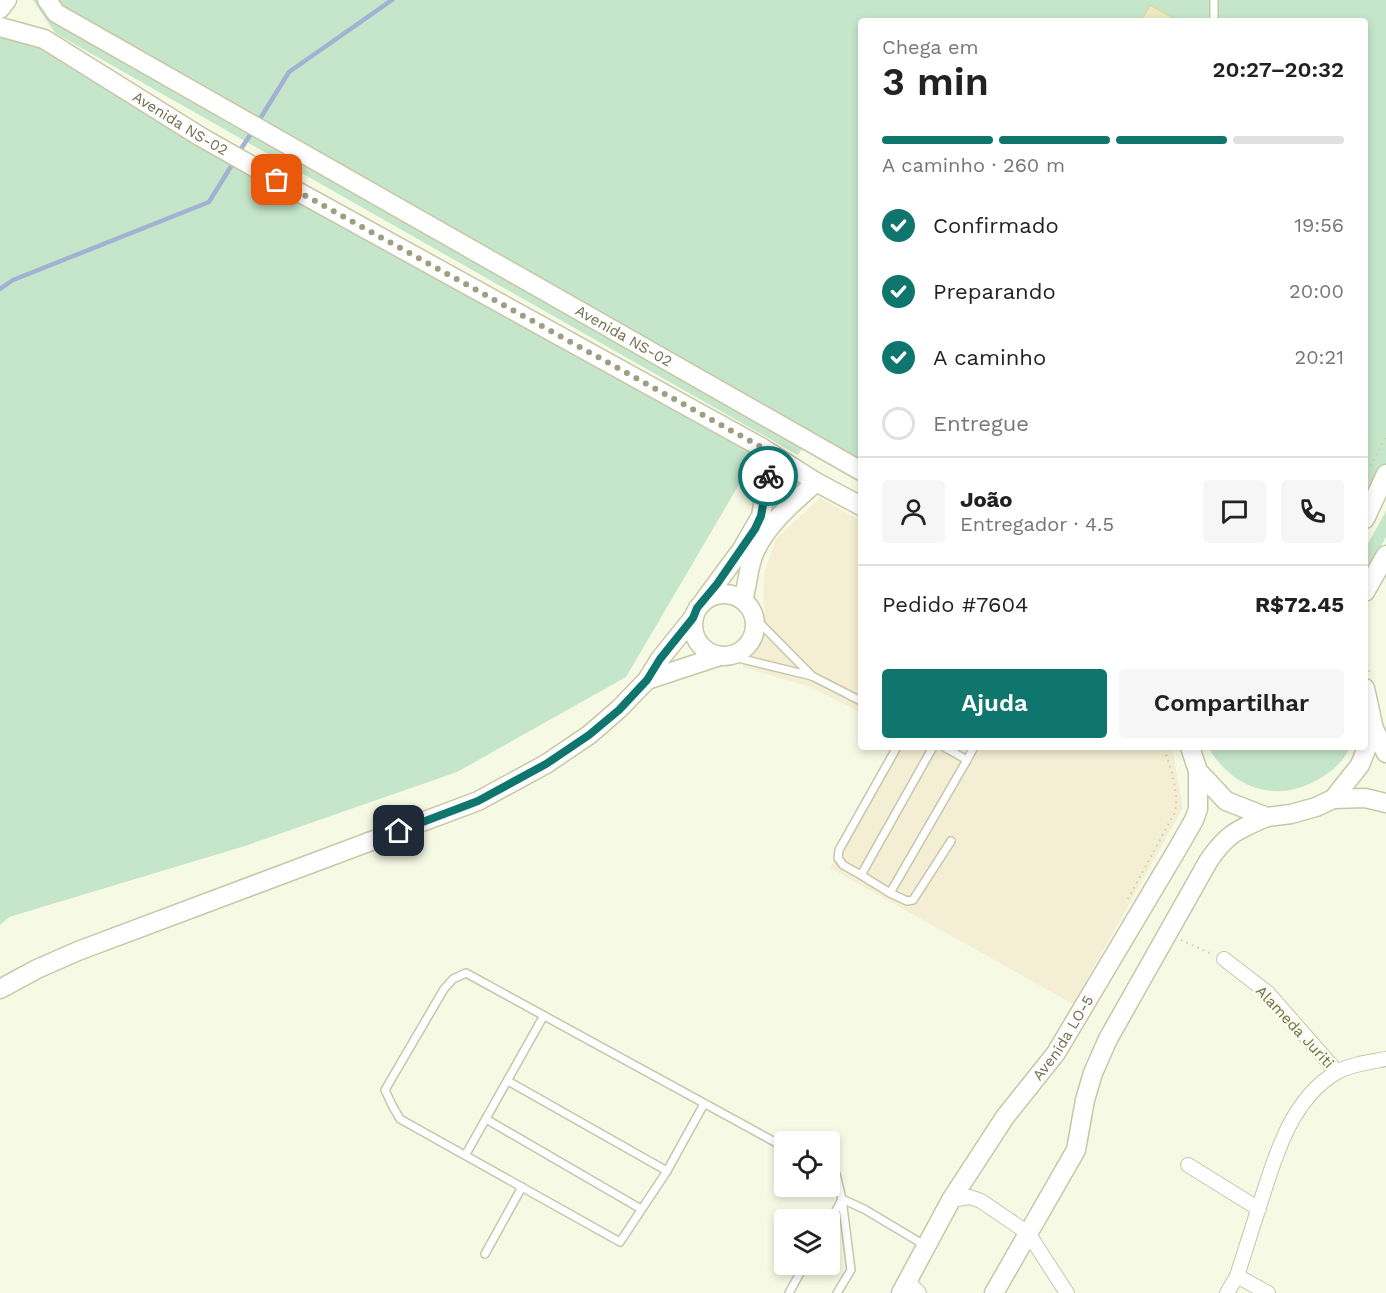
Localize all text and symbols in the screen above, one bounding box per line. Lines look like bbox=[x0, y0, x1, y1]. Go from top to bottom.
text: Chega em bbox=[882, 35, 979, 59]
text: 20:27–20:32 bbox=[1212, 57, 1344, 82]
text: 3 min bbox=[882, 59, 989, 104]
street label: Avenida NS-02 bbox=[129, 88, 231, 159]
text: A caminho · 260 m bbox=[882, 153, 1065, 177]
pin bbox=[251, 154, 302, 205]
icon: bag bbox=[260, 163, 293, 196]
icon: check bbox=[882, 209, 915, 242]
text: Confirmado bbox=[933, 213, 1059, 238]
text: 19:56 bbox=[1294, 213, 1344, 237]
icon: check bbox=[882, 275, 915, 308]
text: Preparando bbox=[933, 279, 1056, 304]
text: 20:00 bbox=[1289, 279, 1344, 303]
street label: Avenida NS-02 bbox=[572, 301, 675, 371]
icon: check bbox=[882, 341, 915, 374]
text: A caminho bbox=[933, 345, 1046, 370]
text: 20:21 bbox=[1295, 345, 1344, 369]
text: Entregue bbox=[933, 411, 1029, 436]
courier bbox=[738, 446, 798, 506]
icon: bike bbox=[752, 460, 785, 493]
button: person bbox=[882, 480, 945, 543]
button: chat bbox=[1203, 480, 1266, 543]
button: phone bbox=[1281, 480, 1344, 543]
text: João bbox=[960, 487, 1012, 512]
text: Entregador · 4.5 bbox=[960, 512, 1114, 536]
text: Pedido #7604 bbox=[882, 592, 1029, 617]
text: R$72.45 bbox=[1255, 592, 1344, 617]
button: Ajuda bbox=[882, 669, 1107, 738]
button: Compartilhar bbox=[1119, 669, 1344, 738]
pin bbox=[373, 805, 424, 856]
icon: home bbox=[382, 814, 415, 847]
street label: Alameda Juriti bbox=[1252, 982, 1338, 1072]
street label: Avenida LO-5 bbox=[1029, 992, 1097, 1084]
map controls bbox=[774, 1131, 840, 1275]
button: locate bbox=[774, 1131, 840, 1197]
button: layers bbox=[774, 1209, 840, 1275]

